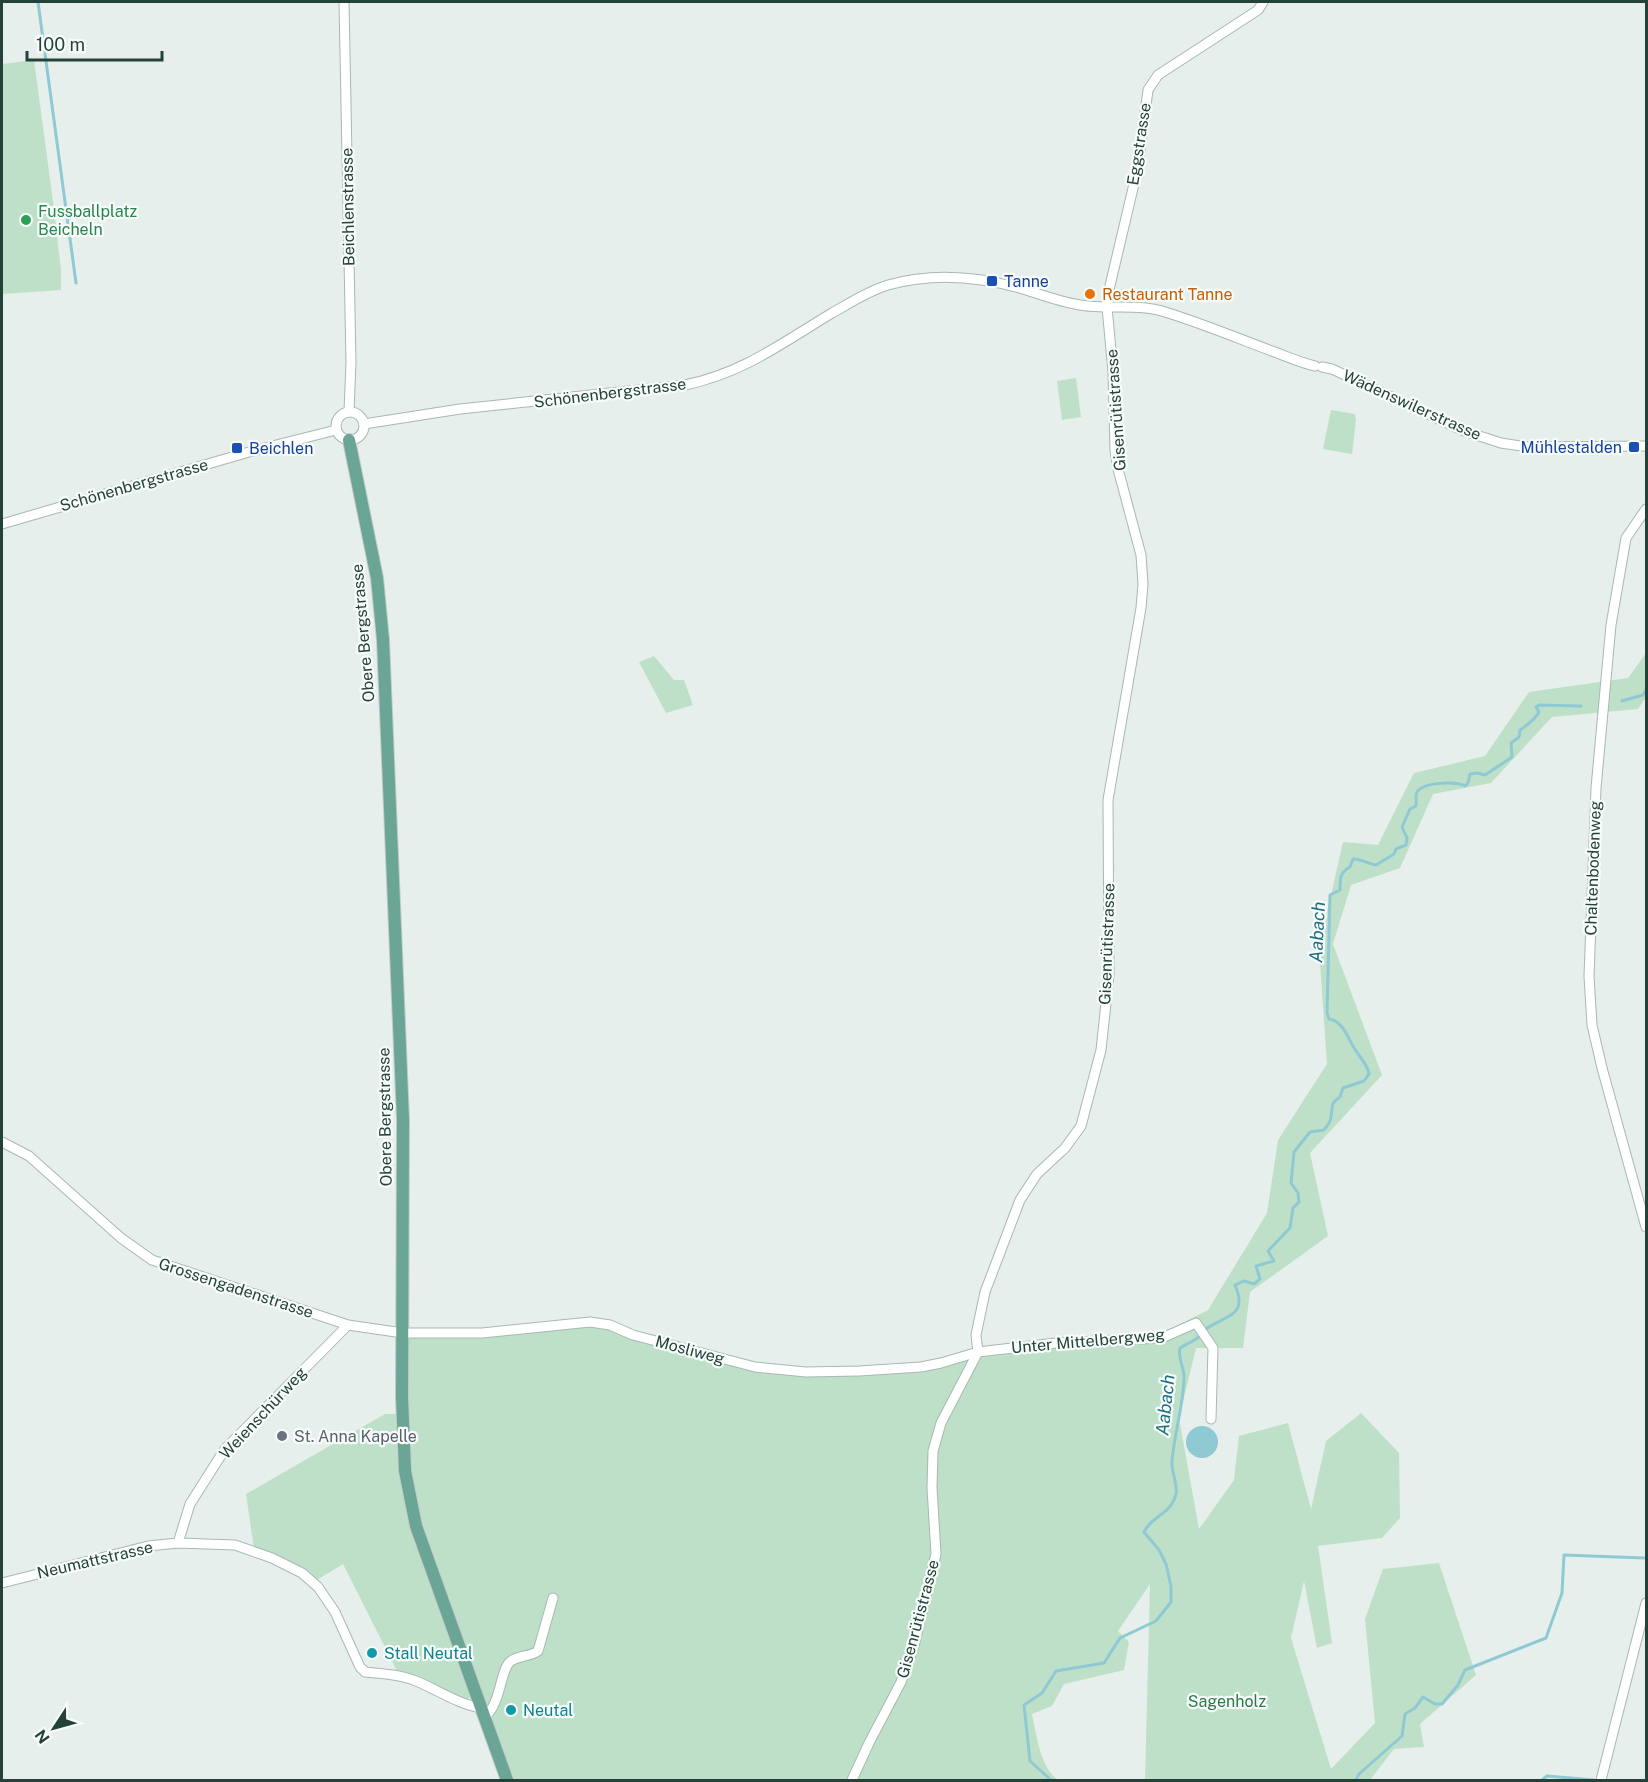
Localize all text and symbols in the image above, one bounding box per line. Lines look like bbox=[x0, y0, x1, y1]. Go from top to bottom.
scale bar bbox=[27, 24, 162, 62]
text: 100 m bbox=[36, 34, 85, 55]
street label: Eggstrasse bbox=[1123, 101, 1155, 187]
street label: Beichlenstrasse bbox=[337, 148, 359, 266]
place label: Fussballplatz Beicheln bbox=[38, 202, 137, 239]
marker: Fussballplatz Beicheln bbox=[19, 213, 33, 227]
place label: Tanne bbox=[1004, 272, 1049, 291]
marker: Tanne bbox=[985, 274, 999, 288]
place label: Restaurant Tanne bbox=[1102, 285, 1233, 304]
marker: Restaurant Tanne bbox=[1083, 287, 1097, 301]
street label: Gisenrütistrasse bbox=[1102, 349, 1130, 471]
street label: Wädenswilerstrasse bbox=[1340, 366, 1484, 444]
street label: Schönenbergstrasse bbox=[533, 374, 687, 412]
place label: Mühlestalden bbox=[1521, 438, 1622, 457]
place label: Beichlen bbox=[249, 439, 313, 458]
marker: Mühlestalden bbox=[1627, 440, 1641, 454]
marker: Beichlen bbox=[230, 441, 244, 455]
street label: Schönenbergstrasse bbox=[58, 455, 210, 515]
street label: Obere Bergstrasse bbox=[347, 563, 379, 703]
street label: Chaltenbodenweg bbox=[1581, 800, 1605, 936]
street label: Gisenrütistrasse bbox=[1095, 883, 1119, 1005]
water label: Aabach bbox=[1305, 901, 1329, 963]
street label: Obere Bergstrasse bbox=[374, 1047, 396, 1187]
street label: Grossengadenstrasse bbox=[156, 1254, 316, 1322]
street label: Unter Mittelbergweg bbox=[1010, 1325, 1166, 1357]
street label: Mosliweg bbox=[653, 1332, 727, 1368]
street label: Weienschürweg bbox=[216, 1363, 310, 1463]
water label: Aabach bbox=[1151, 1373, 1179, 1437]
place label: St. Anna Kapelle bbox=[294, 1427, 417, 1446]
marker: St. Anna Kapelle bbox=[275, 1429, 289, 1443]
street label: Neumattstrasse bbox=[35, 1537, 155, 1583]
street label: Gisenrütistrasse bbox=[893, 1558, 943, 1680]
place label: Stall Neutal bbox=[384, 1644, 473, 1663]
marker: Stall Neutal bbox=[365, 1646, 379, 1660]
park label: Sagenholz bbox=[1188, 1692, 1267, 1711]
north arrow bbox=[24, 1698, 84, 1758]
place label: Neutal bbox=[523, 1701, 573, 1720]
marker: Neutal bbox=[504, 1703, 518, 1717]
text: N bbox=[31, 1726, 54, 1747]

